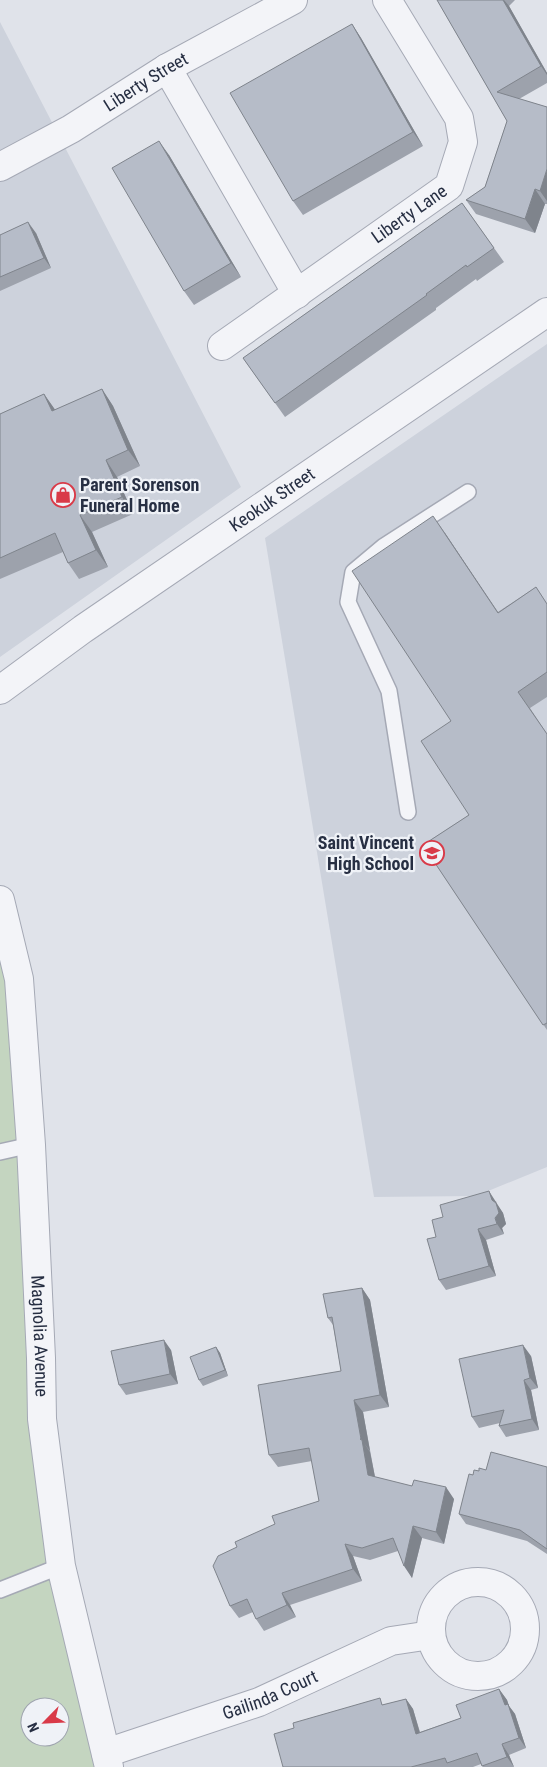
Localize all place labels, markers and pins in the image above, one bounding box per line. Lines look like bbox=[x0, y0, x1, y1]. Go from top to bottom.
place label: Parent Sorenson Funeral Home bbox=[80, 474, 199, 516]
shop icon: Parent Sorenson Funeral Home bbox=[50, 482, 76, 508]
place label: Saint Vincent High School bbox=[318, 832, 414, 874]
school or university icon: Saint Vincent High School bbox=[419, 840, 445, 866]

